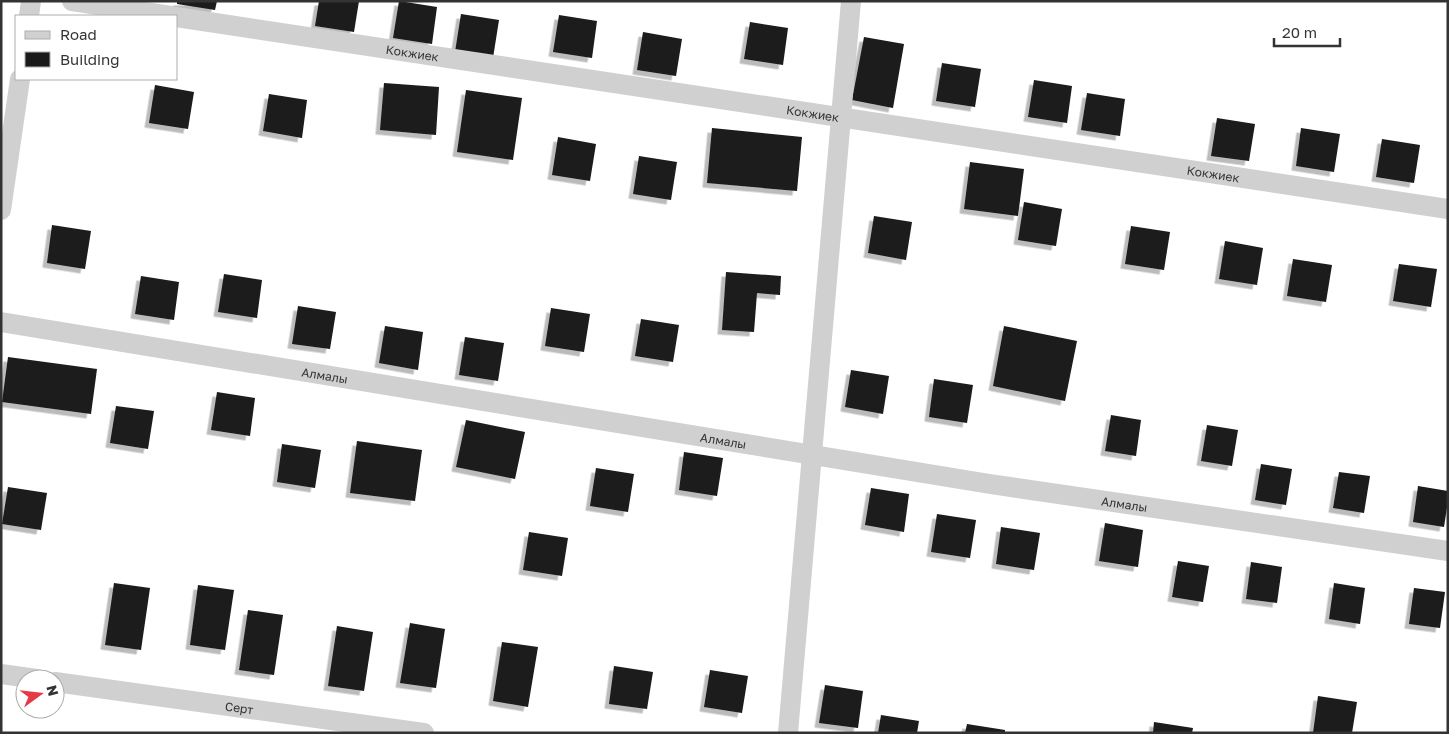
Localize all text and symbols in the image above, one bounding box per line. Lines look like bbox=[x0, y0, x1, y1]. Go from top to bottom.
legend bbox=[15, 15, 178, 80]
scale bar bbox=[1274, 15, 1340, 47]
text: 20 m bbox=[1282, 23, 1317, 41]
text: Road bbox=[60, 25, 97, 43]
street label: Кокжиек bbox=[385, 41, 440, 64]
text: Building bbox=[60, 50, 120, 68]
street label: Кокжиек bbox=[785, 102, 840, 125]
street label: Кокжиек bbox=[1186, 162, 1241, 185]
street label: Алмалы bbox=[301, 364, 349, 386]
street label: Алмалы bbox=[699, 429, 748, 451]
street label: Алмалы bbox=[1100, 493, 1148, 514]
north arrow bbox=[15, 669, 65, 719]
text: N bbox=[43, 683, 63, 698]
street label: Серт bbox=[224, 698, 254, 717]

